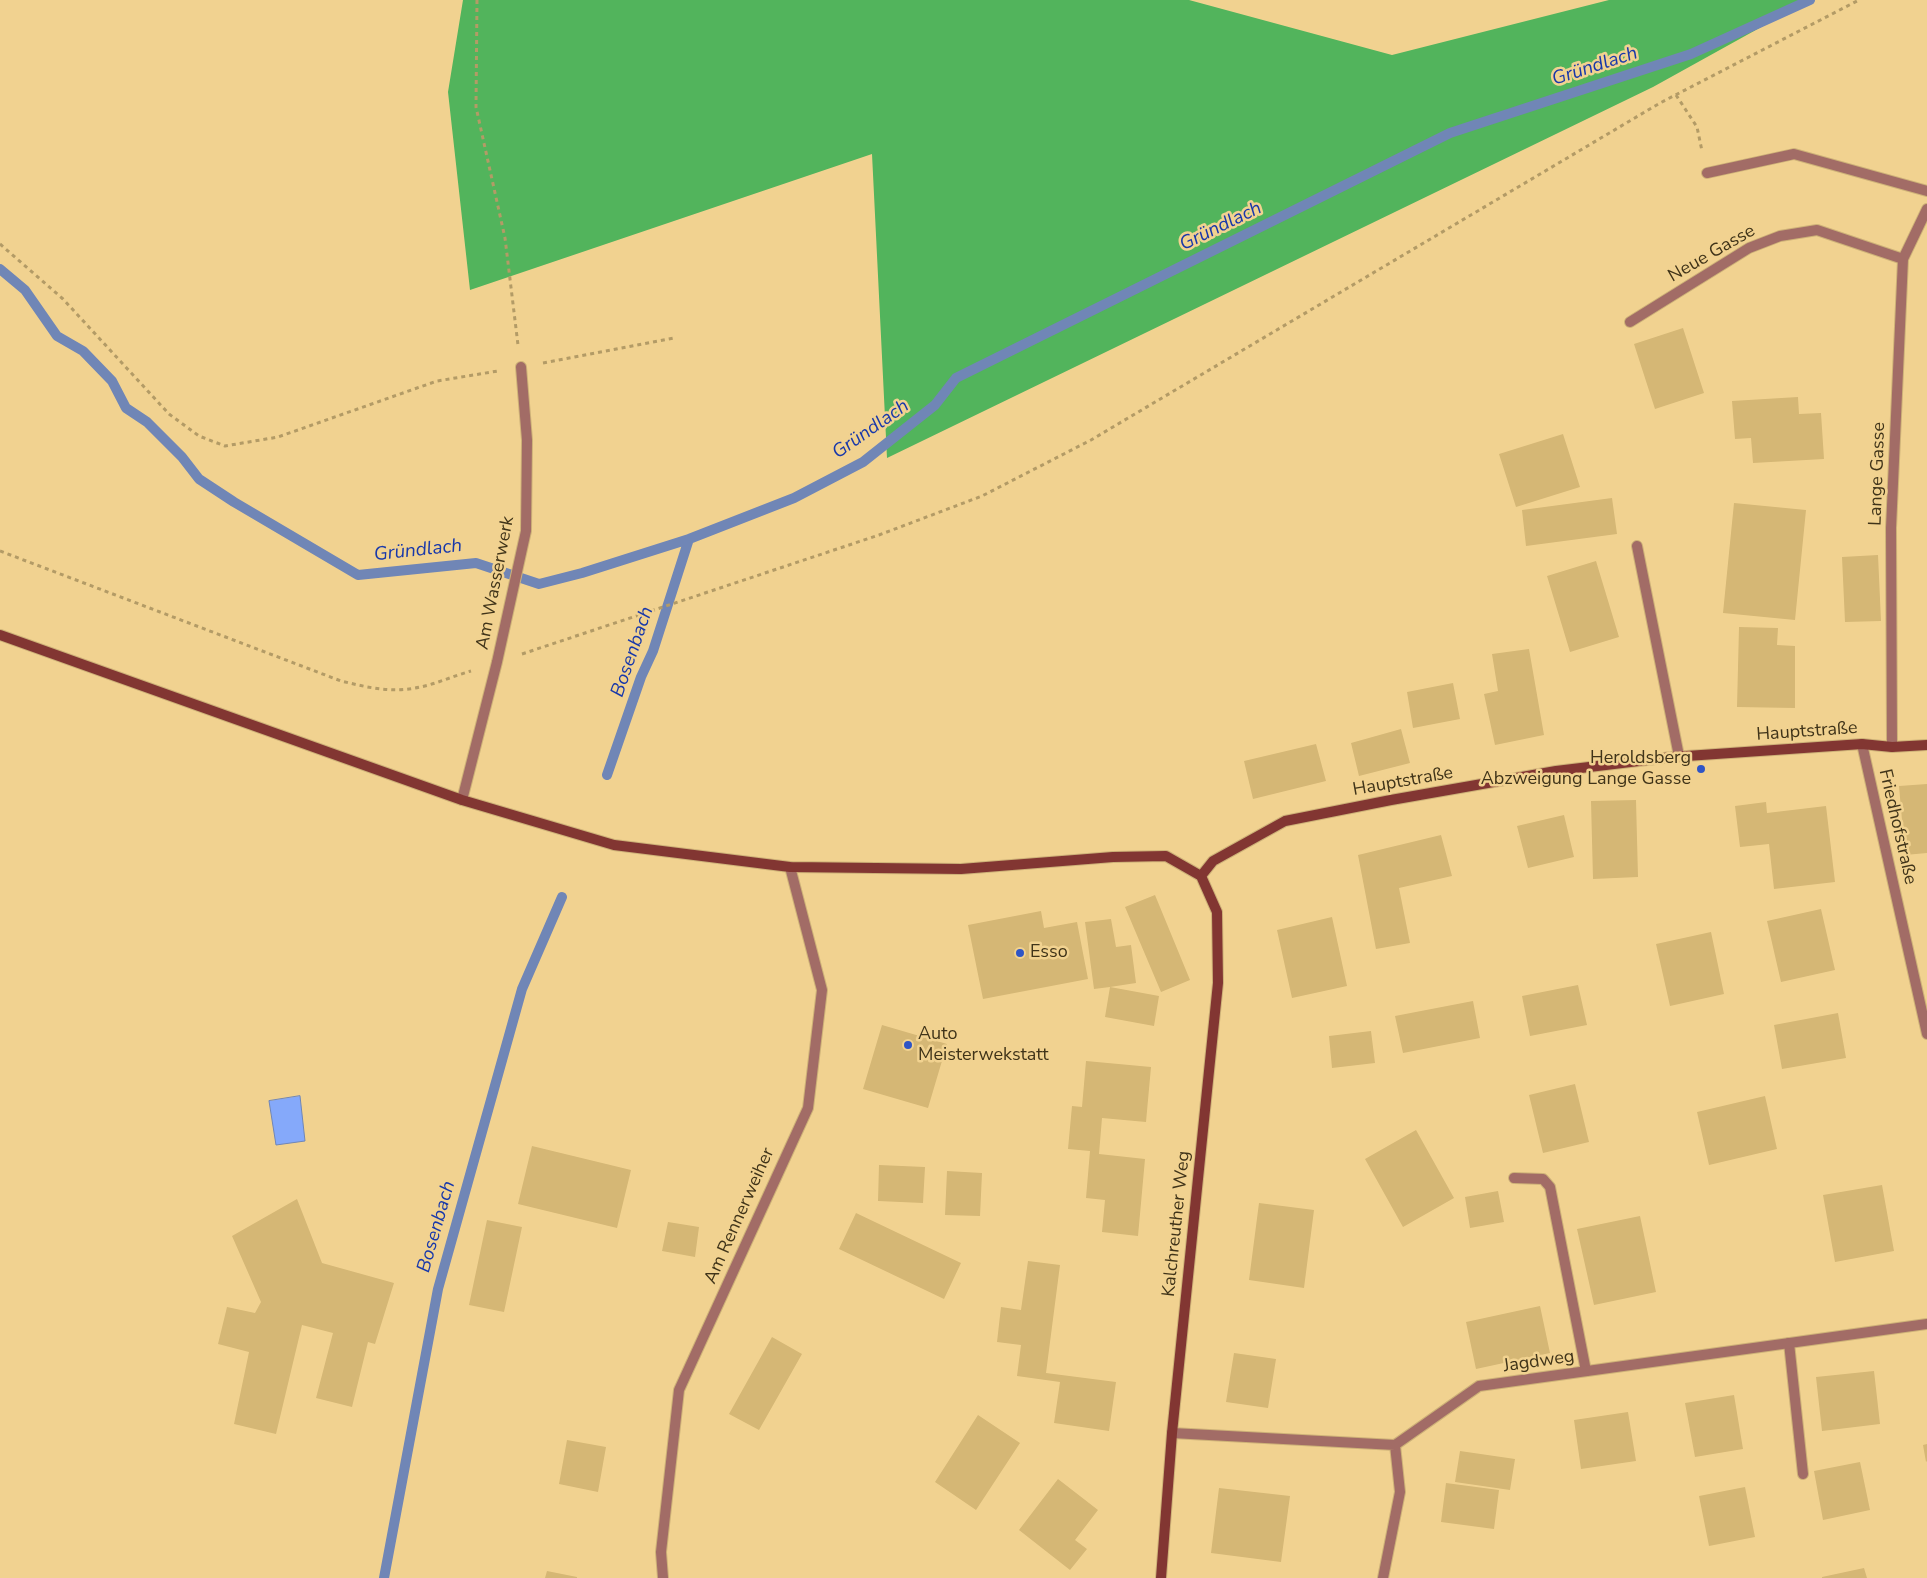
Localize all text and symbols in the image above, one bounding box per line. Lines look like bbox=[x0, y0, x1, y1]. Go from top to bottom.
water label: Gründlach bbox=[1549, 42, 1641, 92]
water label: Gründlach bbox=[1176, 197, 1266, 257]
street label: Neue Gasse bbox=[1665, 220, 1759, 288]
water label: Gründlach bbox=[828, 395, 914, 465]
street label: Lange Gasse bbox=[1865, 422, 1891, 526]
street label: Am Wasserwerk bbox=[472, 514, 520, 652]
water label: Gründlach bbox=[373, 535, 463, 567]
water label: Bosenbach bbox=[607, 604, 659, 700]
street label: Hauptstraße bbox=[1756, 718, 1858, 746]
place label: Heroldsberg Abzweigung Lange Gasse bbox=[1481, 748, 1691, 791]
street label: Hauptstraße bbox=[1351, 763, 1455, 801]
marker: Heroldsberg Abzweigung Lange Gasse bbox=[1695, 763, 1707, 775]
street label: Friedhofstraße bbox=[1873, 767, 1921, 887]
place label: Esso bbox=[1030, 942, 1068, 964]
marker: Esso bbox=[1014, 947, 1026, 959]
place label: Auto Meisterwekstatt bbox=[918, 1024, 1049, 1066]
marker: Auto Meisterwekstatt bbox=[902, 1039, 914, 1051]
street label: Am Rennerweiher bbox=[700, 1145, 780, 1287]
street label: Kalchreuther Weg bbox=[1159, 1150, 1195, 1298]
water label: Bosenbach bbox=[413, 1179, 461, 1275]
street label: Jagdweg bbox=[1502, 1346, 1576, 1378]

